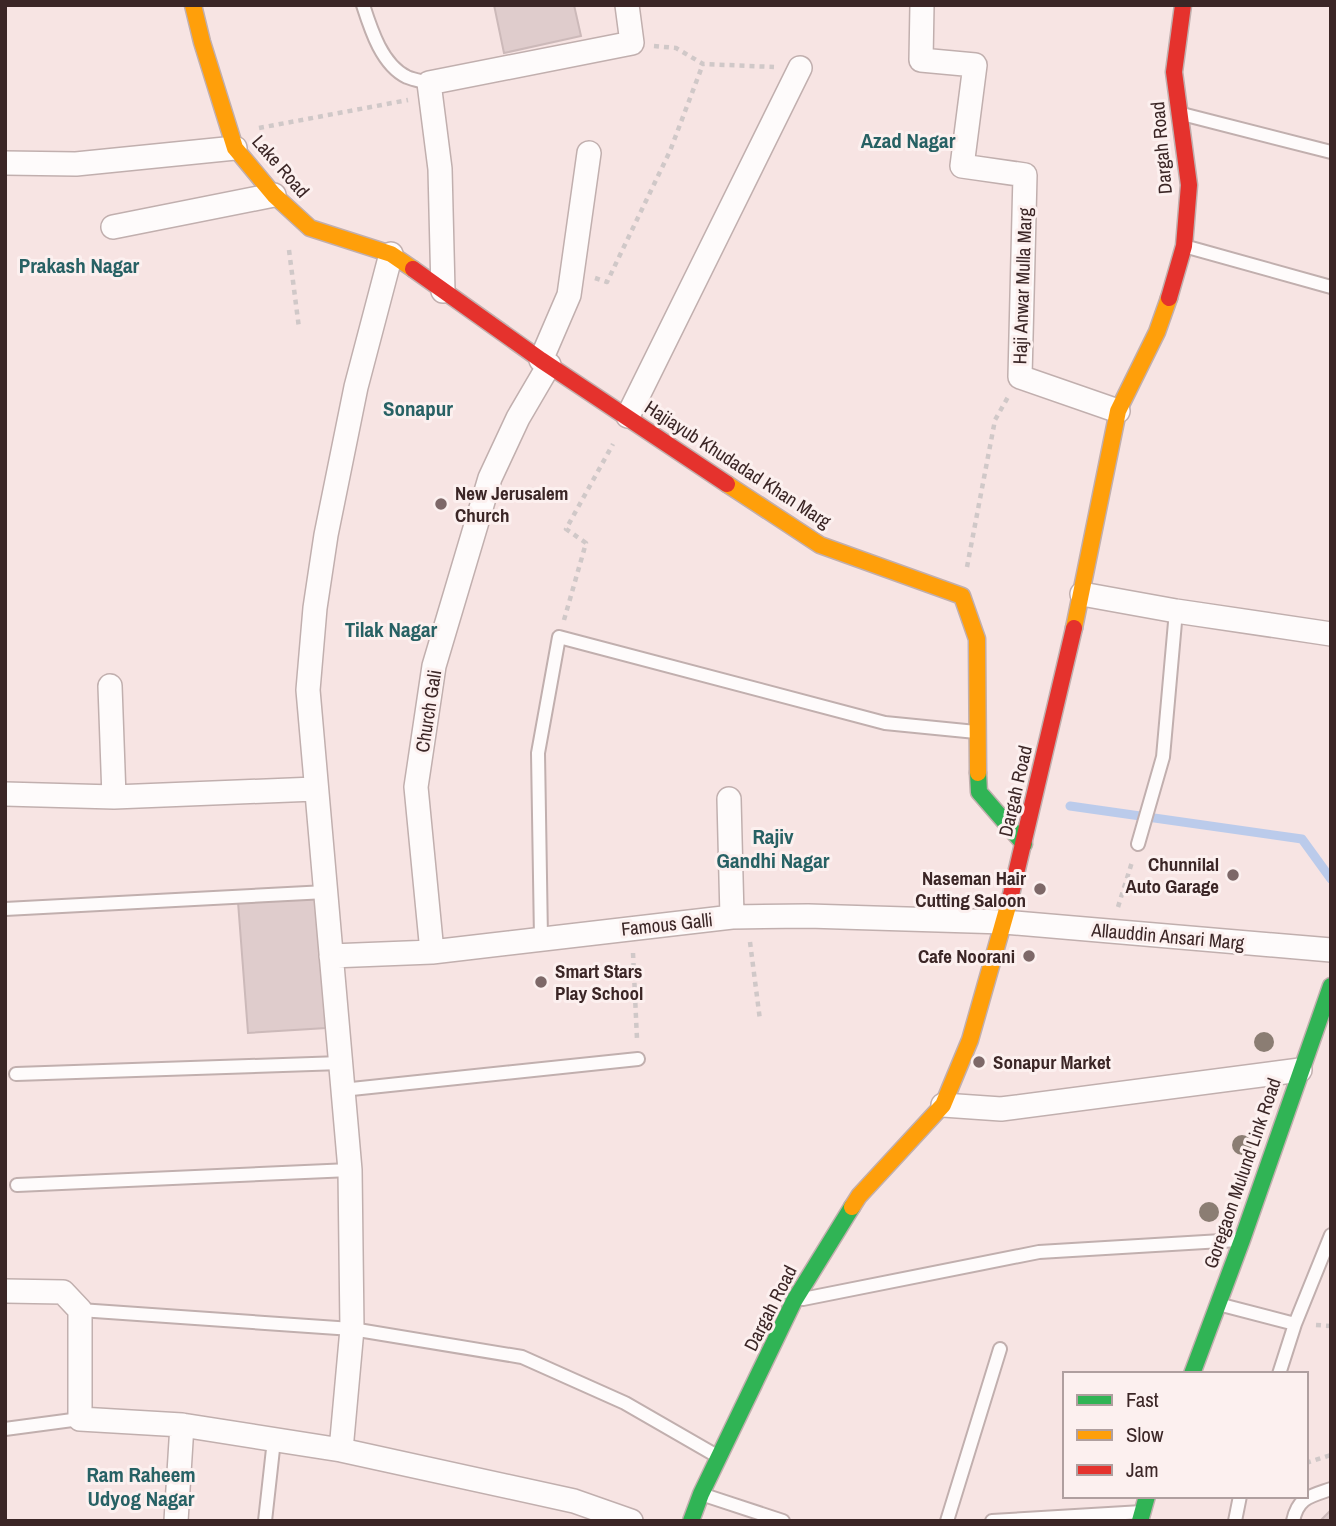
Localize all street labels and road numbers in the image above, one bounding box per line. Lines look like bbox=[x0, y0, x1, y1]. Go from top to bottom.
street label: Dargah Road bbox=[1144, 101, 1178, 195]
street label: Lake Road bbox=[246, 129, 316, 203]
street label: Haji Anwar Mulla Marg bbox=[1006, 207, 1038, 365]
street label: Hajiayub Khudadad Khan Marg bbox=[640, 394, 837, 534]
street label: Church Gali bbox=[409, 668, 447, 754]
street label: Dargah Road bbox=[992, 743, 1038, 839]
street label: Famous Galli bbox=[620, 906, 714, 942]
street label: Allauddin Ansari Marg bbox=[1090, 916, 1246, 956]
street label: Goregaon Mulund Link Road bbox=[1197, 1074, 1287, 1272]
street label: Dargah Road bbox=[737, 1261, 803, 1355]

